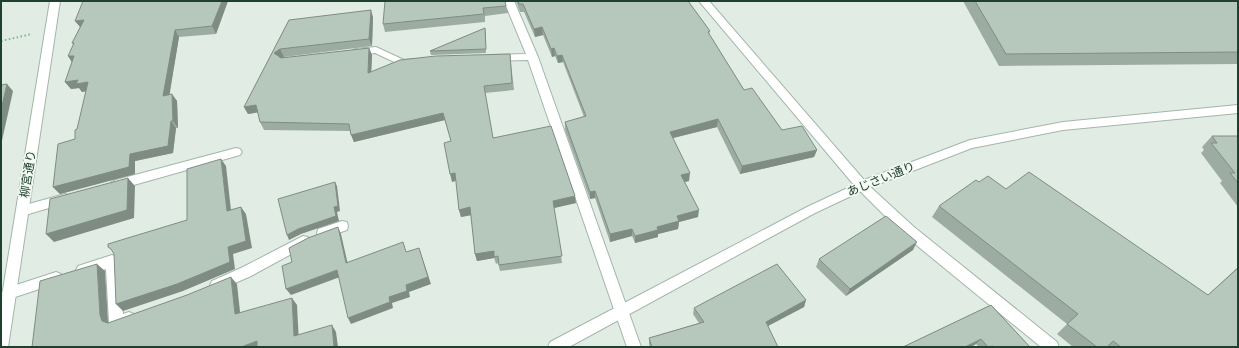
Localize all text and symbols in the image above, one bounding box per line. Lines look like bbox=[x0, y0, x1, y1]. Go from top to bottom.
street label: 柳宮通り bbox=[17, 149, 38, 199]
street label: あじさい通り bbox=[845, 159, 917, 198]

